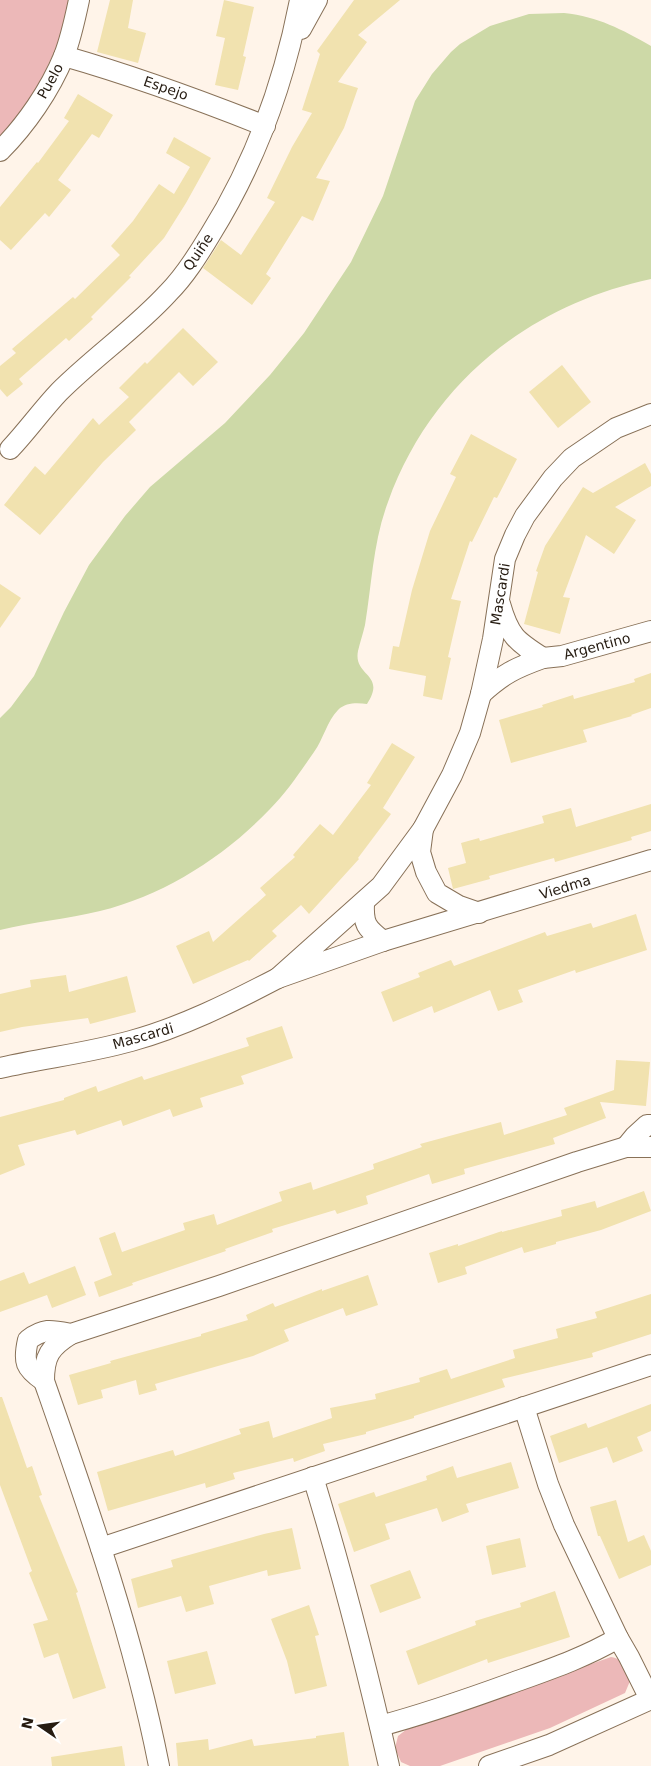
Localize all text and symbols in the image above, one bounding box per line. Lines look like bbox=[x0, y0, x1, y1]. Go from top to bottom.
street label: Puelo bbox=[34, 60, 66, 102]
street label: Espejo bbox=[142, 73, 190, 103]
street label: Quiñe bbox=[180, 230, 216, 274]
street label: Mascardi bbox=[487, 562, 513, 626]
street label: Argentino bbox=[562, 629, 632, 663]
street label: Viedma bbox=[537, 872, 593, 902]
street label: Mascardi bbox=[111, 1020, 175, 1052]
north arrow bbox=[15, 1701, 65, 1751]
text: N bbox=[18, 1716, 36, 1731]

